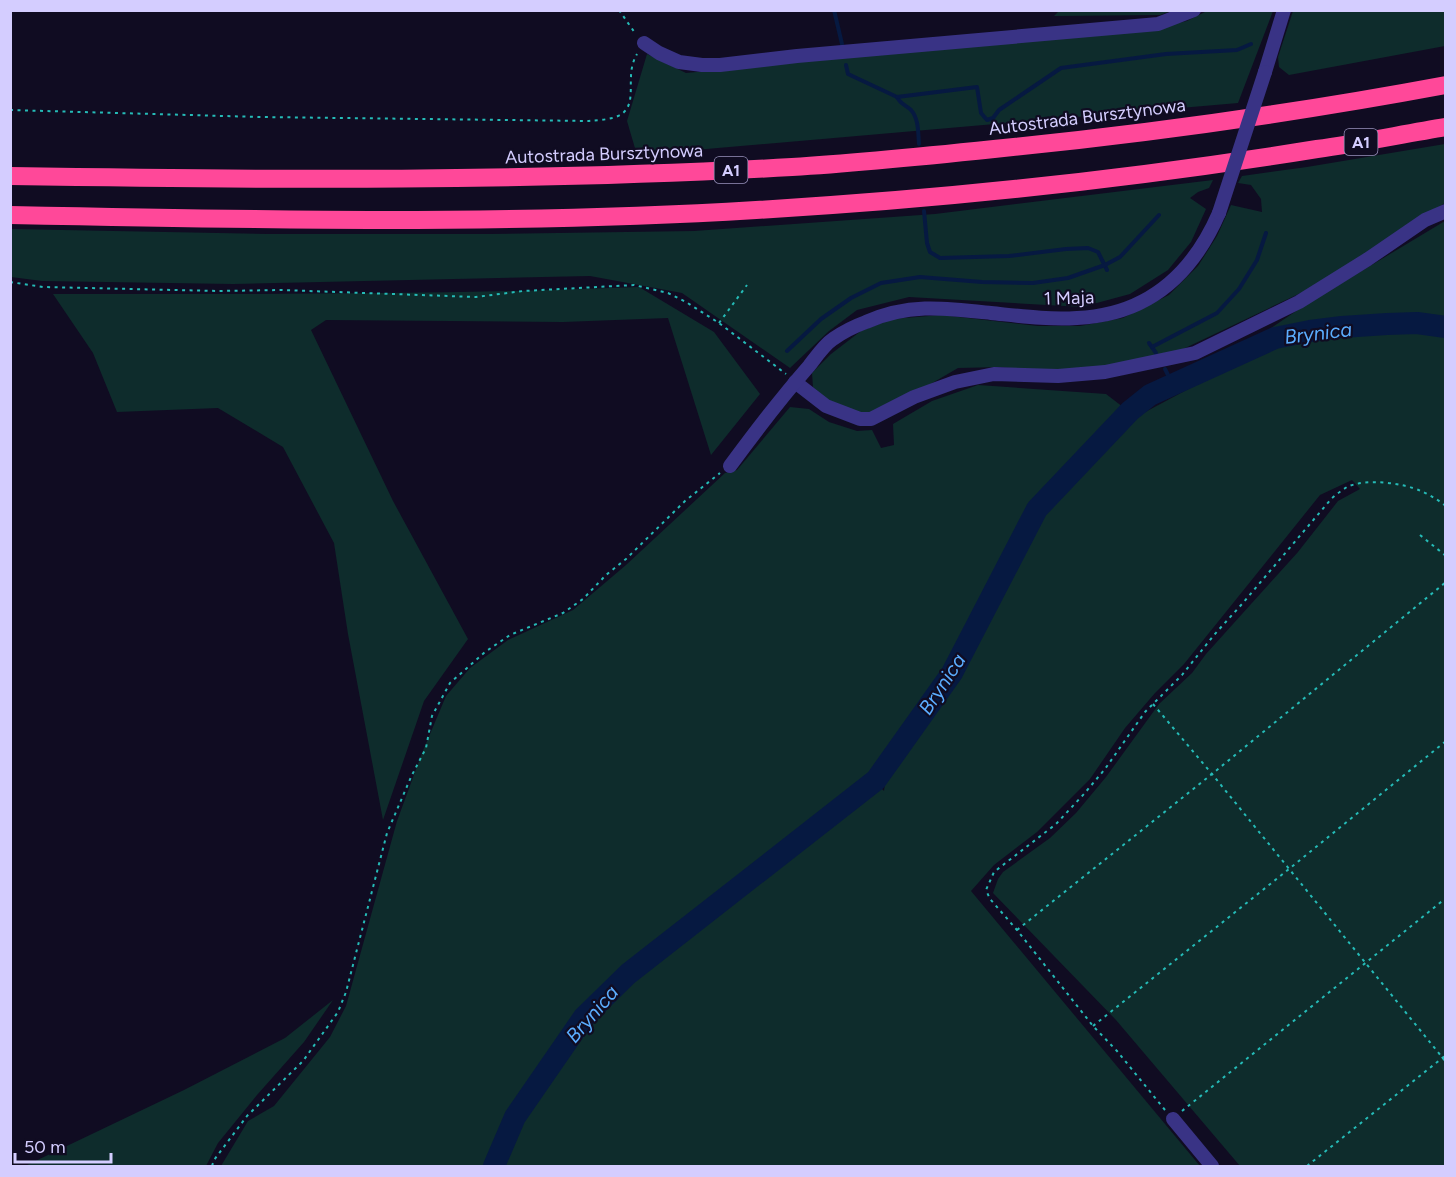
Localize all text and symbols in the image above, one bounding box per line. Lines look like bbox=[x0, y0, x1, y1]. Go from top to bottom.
street label: Autostrada Bursztynowa bbox=[987, 94, 1187, 140]
road number: A1 bbox=[1344, 129, 1378, 155]
street label: Autostrada Bursztynowa bbox=[505, 140, 703, 168]
road number: A1 bbox=[714, 157, 748, 183]
street label: 1 Maja bbox=[1043, 286, 1095, 310]
water label: Brynica bbox=[1283, 317, 1353, 349]
water label: Brynica bbox=[913, 649, 971, 719]
water label: Brynica bbox=[561, 980, 624, 1048]
scale bar bbox=[15, 1126, 111, 1164]
text: 50 m bbox=[24, 1136, 66, 1158]

